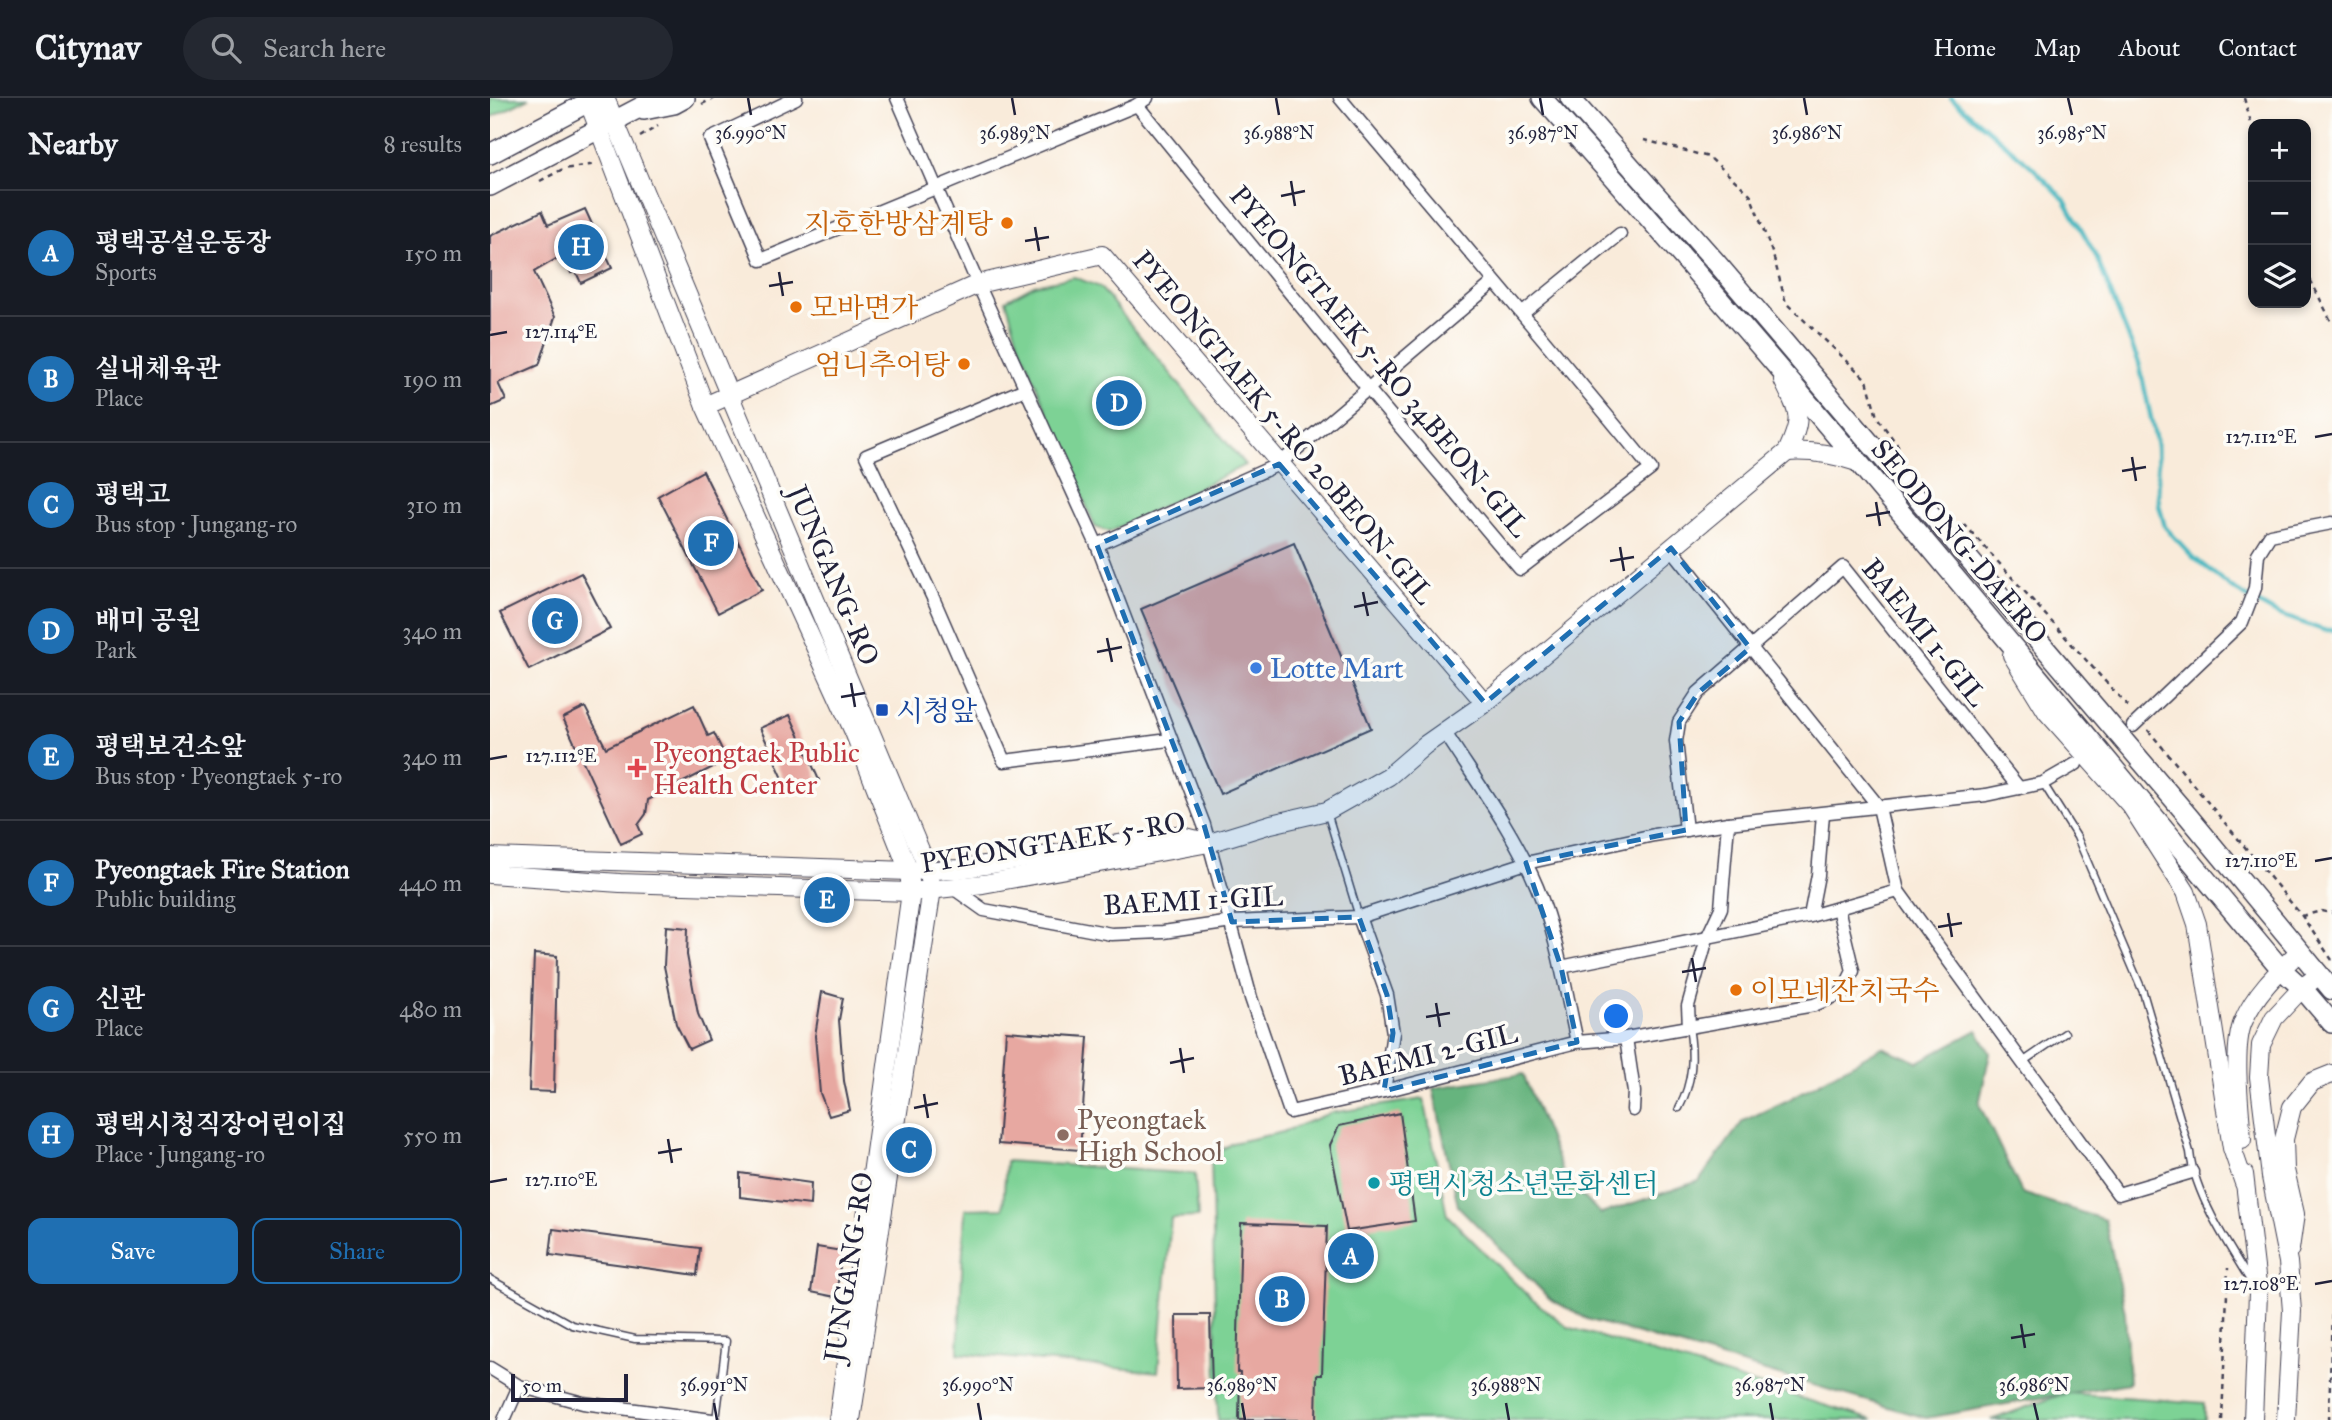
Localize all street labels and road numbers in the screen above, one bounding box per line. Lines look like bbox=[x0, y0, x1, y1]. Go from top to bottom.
street label: PYEONGTAEK 5-RO 34BEON-GIL bbox=[1222, 178, 1537, 544]
street label: PYEONGTAEK 5-RO 20BEON-GIL bbox=[1125, 243, 1442, 612]
street label: SEODONG-DAERO bbox=[1864, 432, 2055, 651]
street label: JUNGANG-RO bbox=[779, 477, 887, 670]
street label: BAEMI 1-GIL bbox=[1854, 551, 1995, 714]
street label: PYEONGTAEK 5-RO bbox=[918, 804, 1188, 881]
street label: BAEMI 1-GIL bbox=[1102, 878, 1284, 923]
street label: BAEMI 2-GIL bbox=[1335, 1015, 1521, 1094]
street label: JUNGANG-RO bbox=[816, 1169, 881, 1368]

